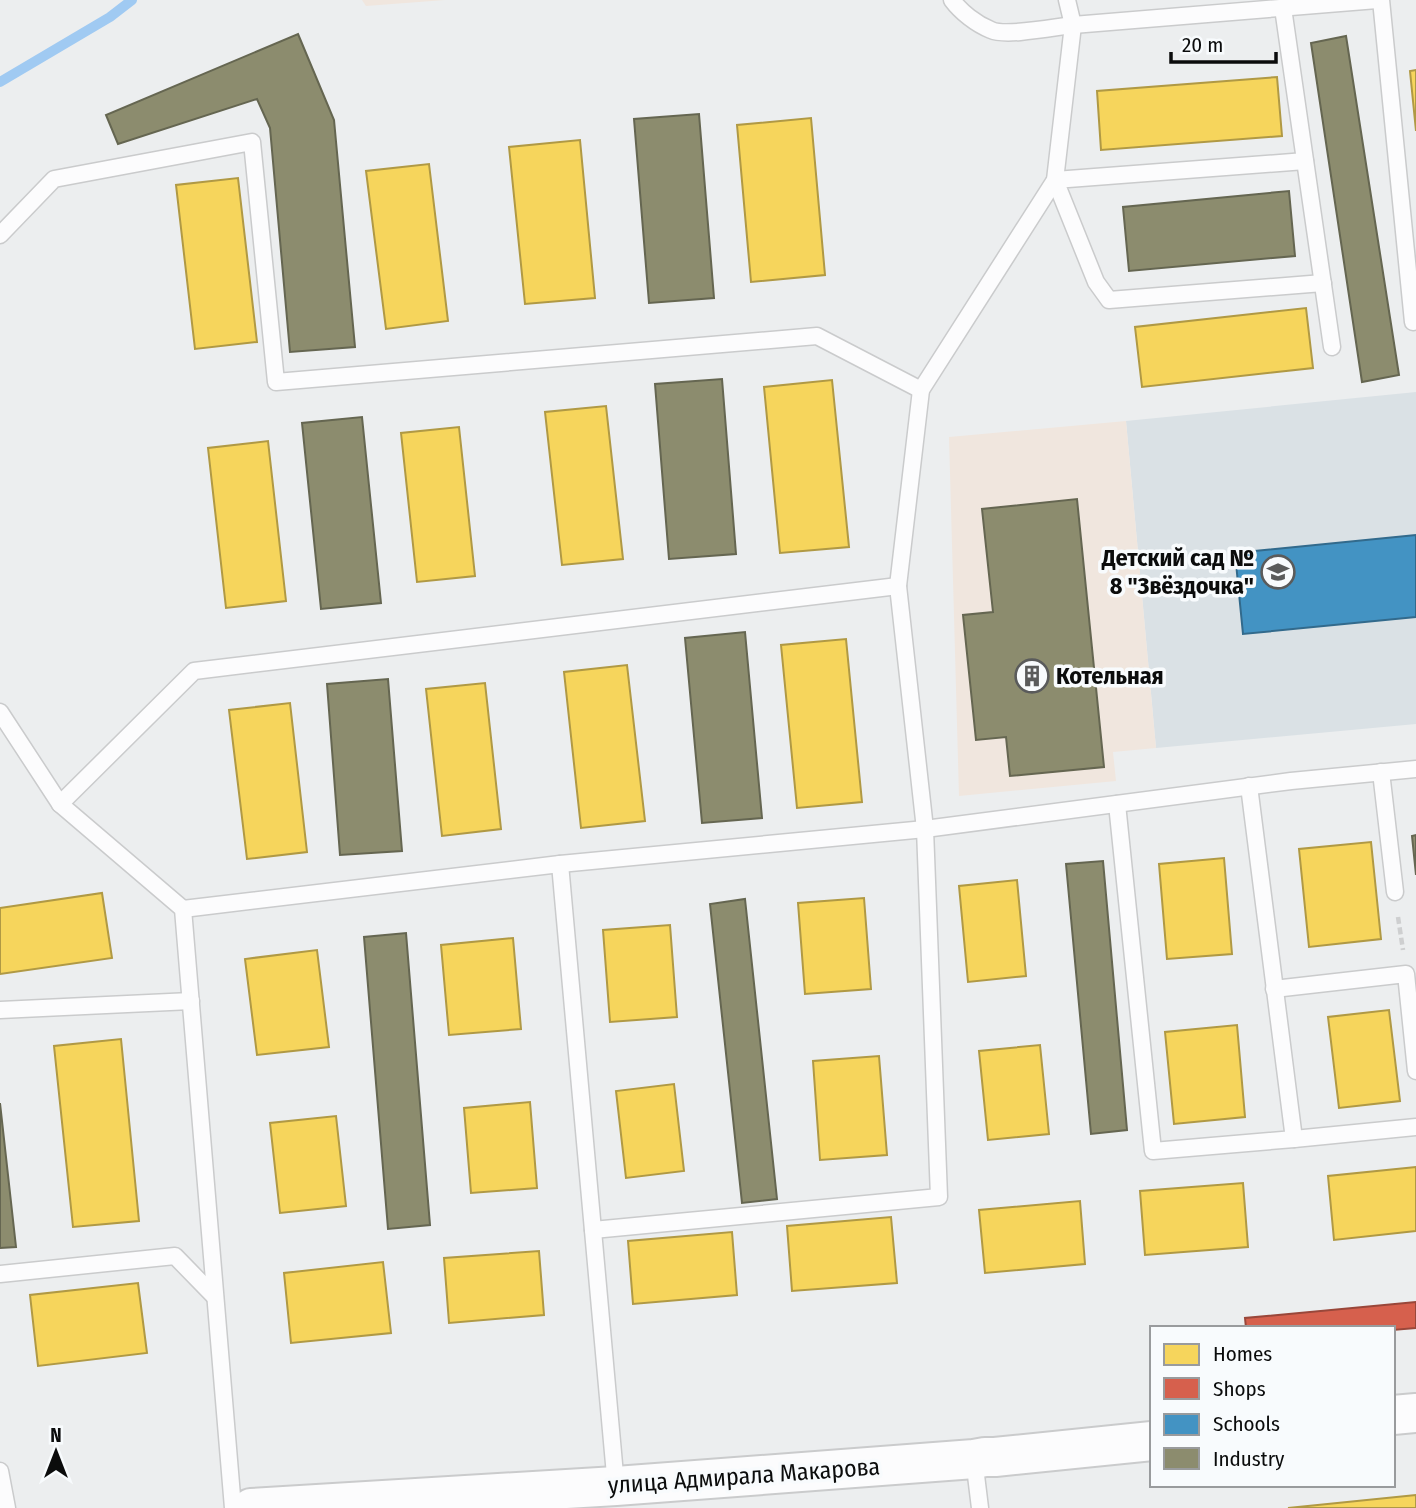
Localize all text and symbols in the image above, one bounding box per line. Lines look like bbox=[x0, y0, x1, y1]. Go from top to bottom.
scale bar bbox=[1171, 21, 1276, 65]
text: 20 m bbox=[1182, 32, 1223, 58]
place label: Детский сад № 8 "Звёздочка" bbox=[1101, 544, 1254, 600]
school or university icon: Детский сад № 8 "Звёздочка" bbox=[1259, 553, 1297, 591]
building icon: Котельная bbox=[1013, 657, 1051, 695]
place label: Котельная bbox=[1056, 662, 1164, 690]
legend bbox=[1150, 1326, 1395, 1487]
text: Homes bbox=[1213, 1341, 1272, 1367]
text: Shops bbox=[1213, 1376, 1266, 1402]
text: Schools bbox=[1213, 1411, 1280, 1437]
north arrow bbox=[21, 1417, 91, 1487]
text: N bbox=[50, 1424, 62, 1447]
text: Industry bbox=[1213, 1446, 1285, 1472]
street label: улица Адмирала Макарова bbox=[607, 1453, 881, 1499]

